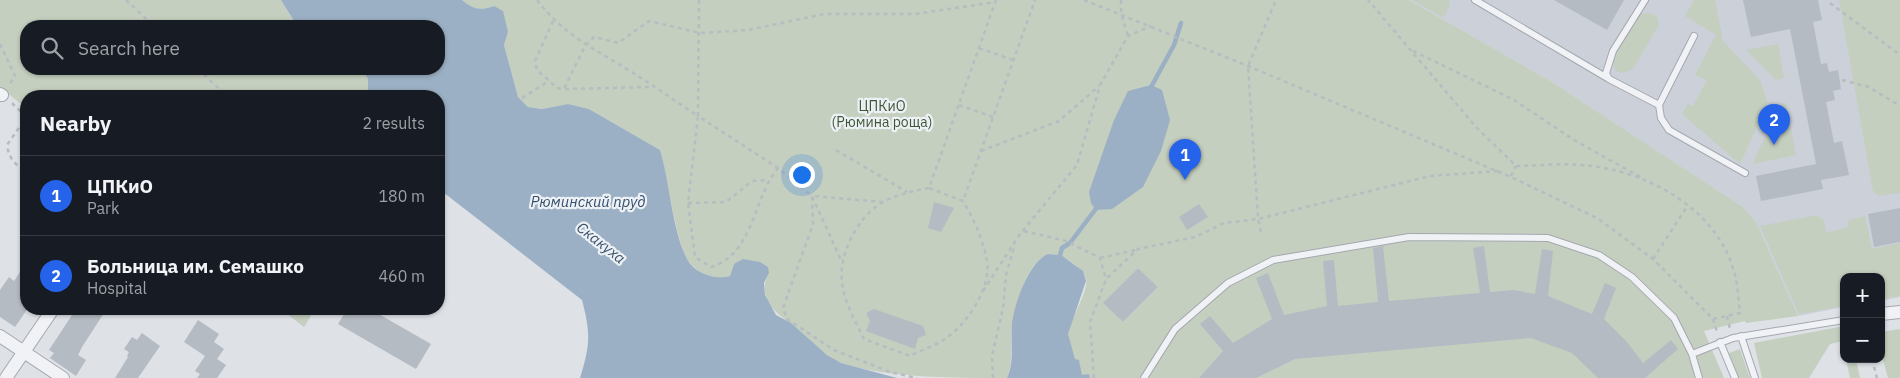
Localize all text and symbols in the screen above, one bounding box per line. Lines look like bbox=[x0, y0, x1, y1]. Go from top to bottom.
search box bbox=[20, 20, 445, 75]
icon: search bbox=[38, 34, 66, 62]
text: Search here bbox=[78, 36, 180, 60]
park label: ЦПКиО (Рюмина роща) bbox=[832, 97, 932, 131]
pin: 2 bbox=[1758, 104, 1790, 145]
text: Nearby bbox=[40, 109, 111, 137]
text: 2 results bbox=[362, 113, 425, 133]
pin: 1 bbox=[1169, 139, 1201, 180]
your location bbox=[789, 162, 815, 188]
text: ЦПКиО bbox=[87, 174, 153, 198]
text: 1 bbox=[51, 186, 61, 206]
text: 180 m bbox=[378, 186, 425, 206]
water label: Рюминский пруд bbox=[530, 192, 646, 211]
text: Park bbox=[87, 198, 119, 218]
water label: Скакуха bbox=[573, 218, 630, 268]
text: Больница им. Семашко bbox=[87, 254, 304, 278]
text: 2 bbox=[51, 266, 61, 286]
text: 460 m bbox=[378, 266, 425, 286]
map controls bbox=[1840, 273, 1885, 363]
button: + bbox=[1840, 273, 1885, 318]
text: Hospital bbox=[87, 278, 147, 298]
button: − bbox=[1840, 318, 1885, 363]

